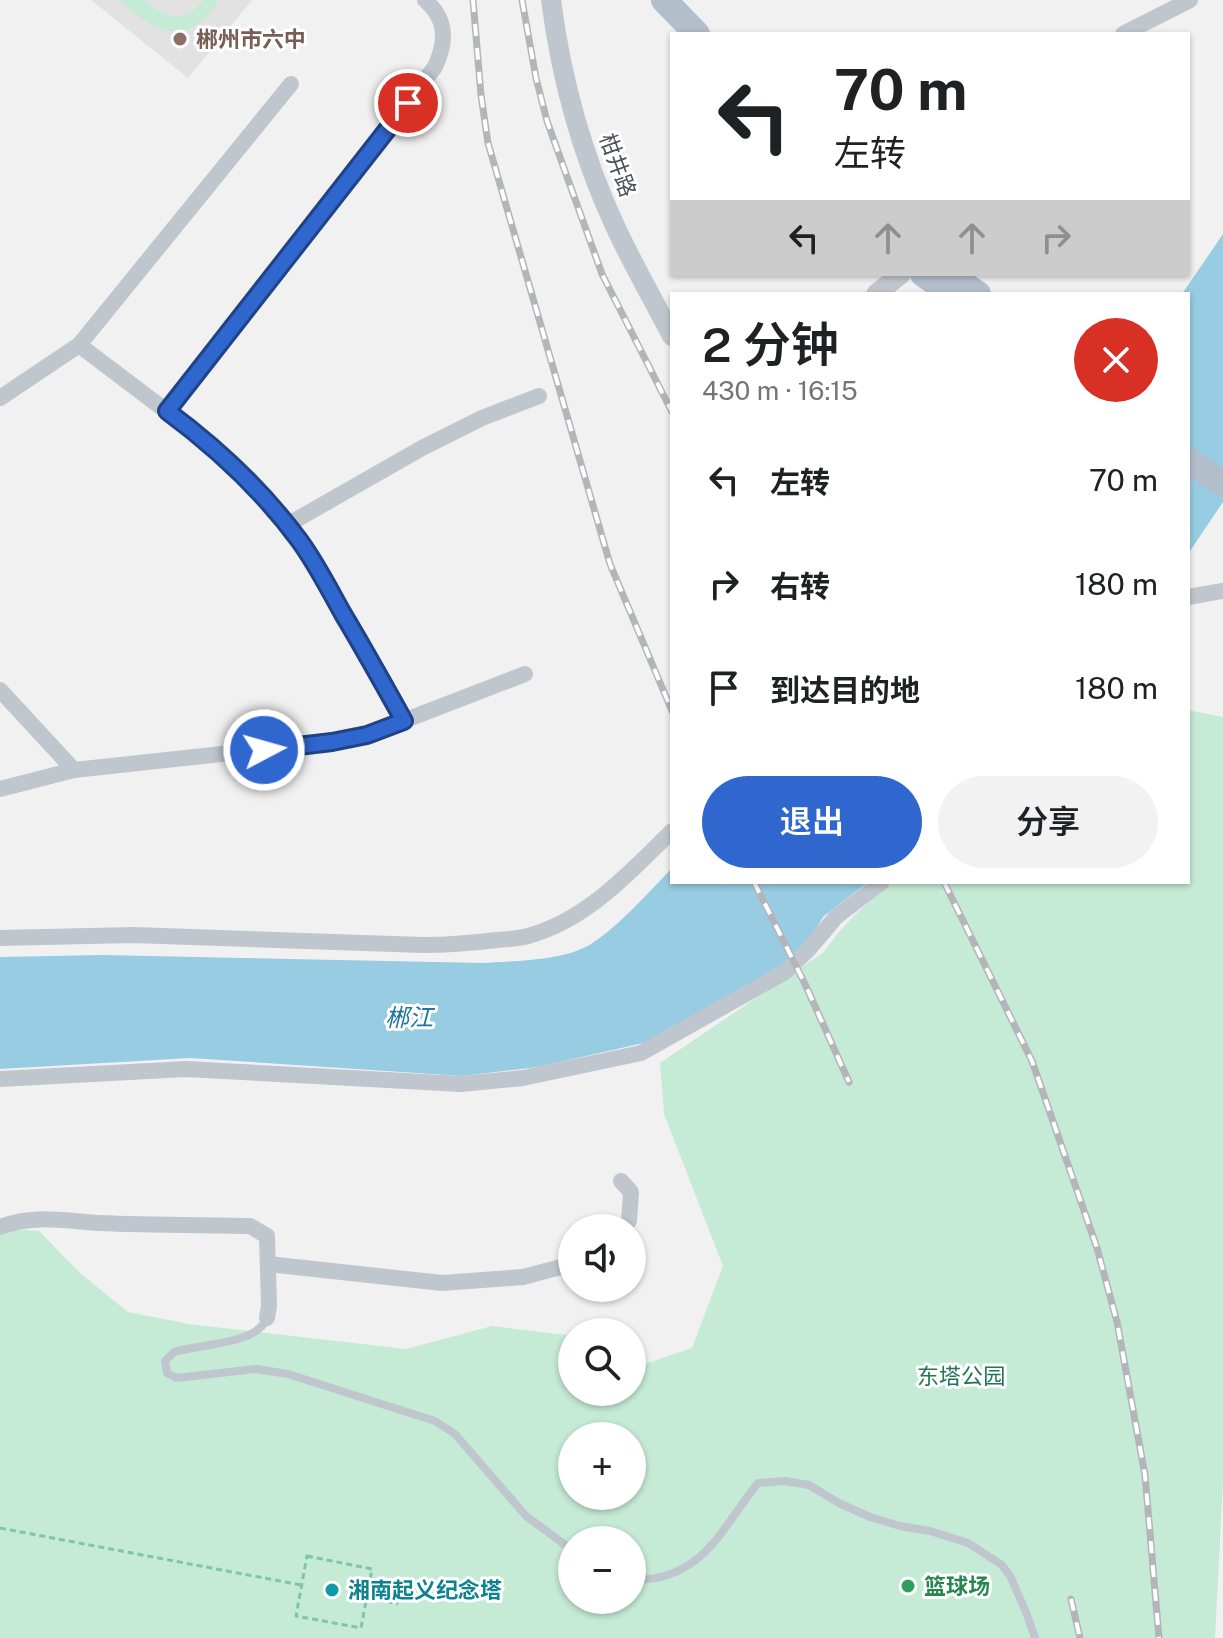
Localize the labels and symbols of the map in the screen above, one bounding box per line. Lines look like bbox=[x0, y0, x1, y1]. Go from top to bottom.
place label: 郴州市六中 bbox=[196, 26, 306, 52]
marker: 郴州市六中 bbox=[171, 30, 189, 48]
pin bbox=[374, 69, 442, 137]
street label: 柑井路 bbox=[594, 130, 642, 200]
position arrow bbox=[222, 708, 306, 792]
water label: 郴江 bbox=[385, 1003, 436, 1031]
park label: 东塔公园 bbox=[917, 1363, 1005, 1389]
place label: 篮球场 bbox=[924, 1573, 990, 1599]
place label: 湘南起义纪念塔 bbox=[348, 1577, 502, 1603]
marker: 篮球场 bbox=[899, 1577, 917, 1595]
marker: 湘南起义纪念塔 bbox=[323, 1581, 341, 1599]

